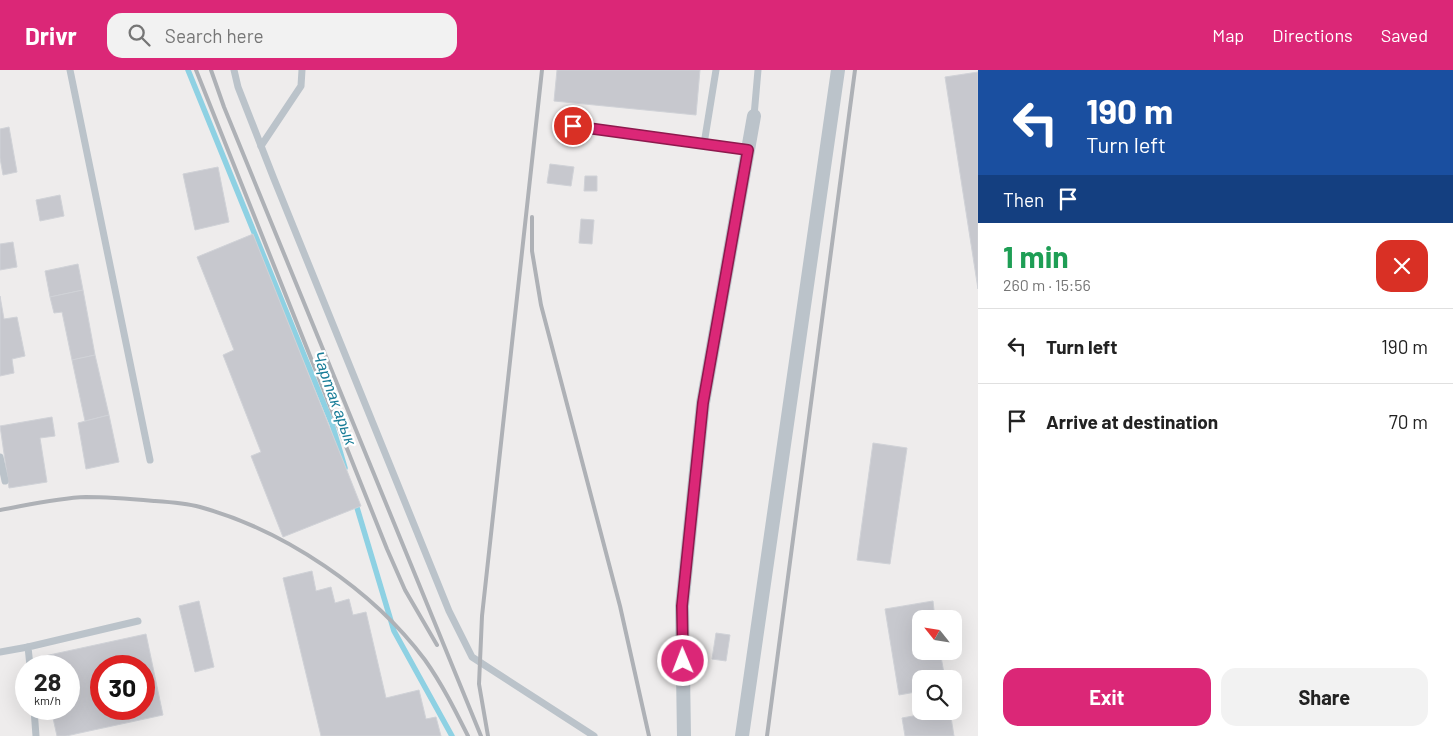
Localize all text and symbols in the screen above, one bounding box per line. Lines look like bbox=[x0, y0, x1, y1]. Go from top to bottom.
search box bbox=[107, 13, 457, 58]
text: Drivr bbox=[25, 21, 77, 50]
icon: search bbox=[125, 21, 153, 49]
text: Search here bbox=[165, 24, 264, 47]
text: Map bbox=[1212, 24, 1244, 46]
text: Directions bbox=[1272, 24, 1353, 46]
text: Saved bbox=[1381, 24, 1428, 46]
text: 190 m bbox=[1086, 89, 1173, 131]
icon: left bbox=[1003, 90, 1068, 155]
pin bbox=[552, 105, 594, 147]
icon: arrive bbox=[559, 112, 587, 140]
text: Turn left bbox=[1086, 131, 1166, 157]
icon: arrive bbox=[1054, 185, 1082, 213]
text: Then bbox=[1003, 188, 1044, 211]
text: 1 min bbox=[1003, 238, 1069, 274]
button: close bbox=[1376, 240, 1428, 292]
text: 260 m · 15:56 bbox=[1003, 275, 1091, 294]
icon: left bbox=[1003, 332, 1031, 360]
text: Turn left bbox=[1046, 335, 1117, 358]
text: 190 m bbox=[1381, 335, 1428, 358]
water label: Чартак арык bbox=[310, 348, 362, 449]
icon: arrive bbox=[1003, 407, 1031, 435]
text: Arrive at destination bbox=[1046, 410, 1218, 433]
text: 70 m bbox=[1389, 410, 1428, 433]
north arrow bbox=[912, 610, 962, 660]
map controls bbox=[912, 610, 962, 720]
position arrow bbox=[656, 634, 708, 686]
speed limit sign: 30 bbox=[90, 655, 155, 720]
text: 28 bbox=[34, 666, 61, 696]
button: Exit bbox=[1003, 668, 1211, 726]
button: Share bbox=[1221, 668, 1428, 726]
button: search bbox=[912, 670, 962, 720]
text: km/h bbox=[34, 693, 61, 707]

